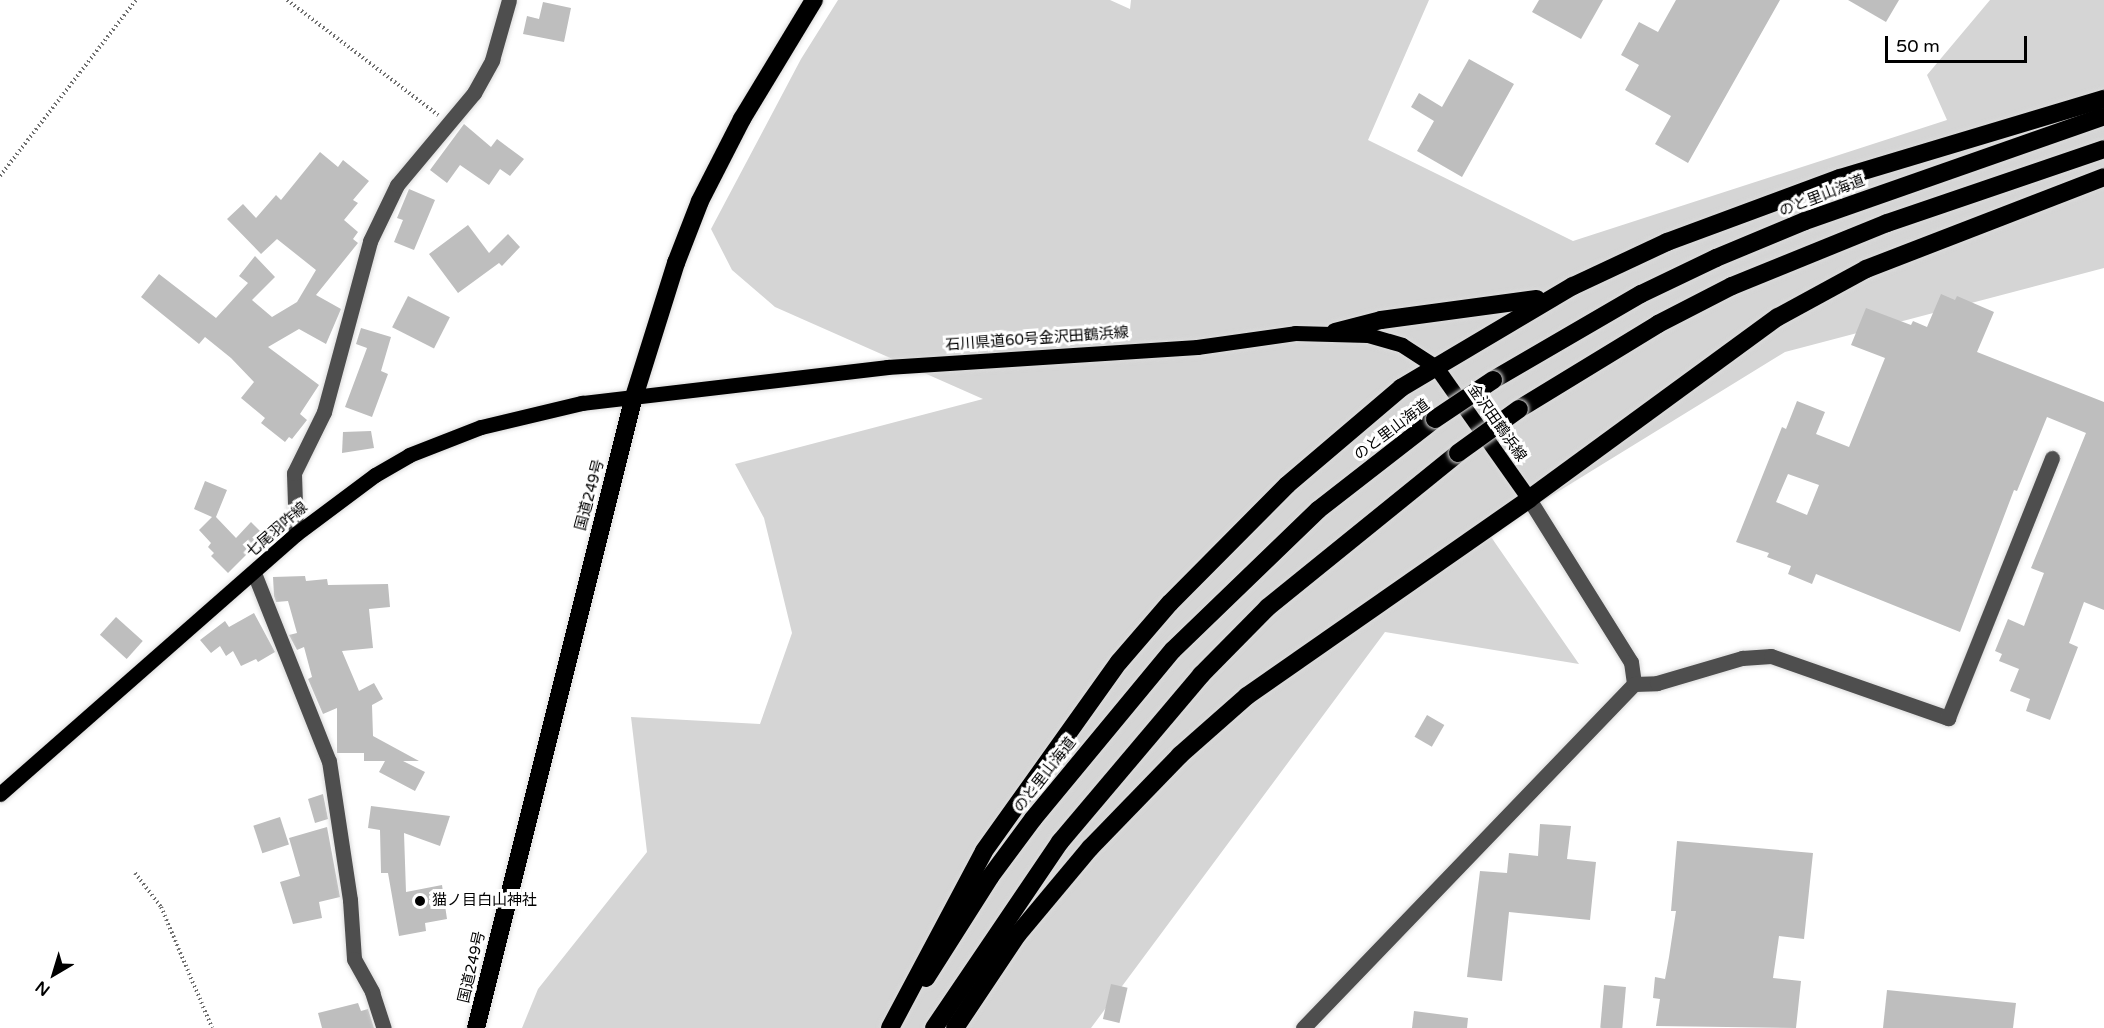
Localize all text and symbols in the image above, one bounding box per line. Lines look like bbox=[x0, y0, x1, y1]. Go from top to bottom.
scale bar bbox=[1888, 24, 2030, 62]
text: 50 m bbox=[1896, 35, 1940, 57]
street label: のと里山海道 bbox=[1777, 171, 1867, 221]
street label: 石川県道60号金沢田鶴浜線 bbox=[945, 324, 1129, 354]
street label: 金沢田鶴浜線 bbox=[1464, 381, 1530, 465]
street label: のと里山海道 bbox=[1351, 396, 1433, 464]
street label: 国道249号 bbox=[572, 457, 608, 533]
street label: 七尾羽咋線 bbox=[243, 499, 311, 561]
street label: のと里山海道 bbox=[1010, 734, 1080, 816]
place label: 猫ノ目白山神社 bbox=[432, 892, 537, 910]
marker: 猫ノ目白山神社 bbox=[413, 894, 427, 908]
street label: 国道249号 bbox=[455, 929, 489, 1005]
north arrow bbox=[24, 944, 84, 1004]
text: N bbox=[32, 976, 54, 1000]

